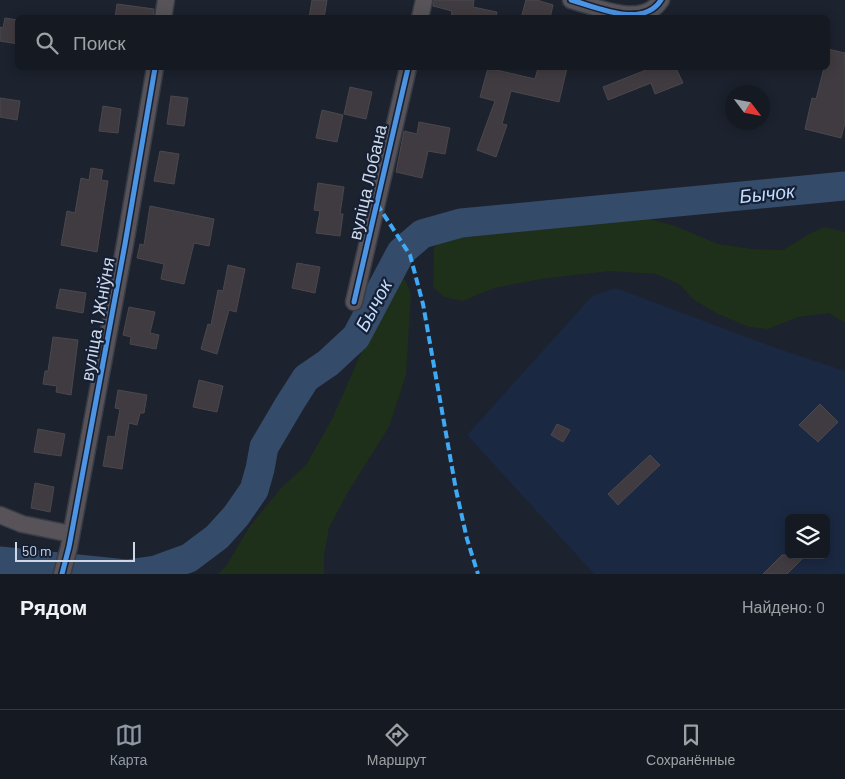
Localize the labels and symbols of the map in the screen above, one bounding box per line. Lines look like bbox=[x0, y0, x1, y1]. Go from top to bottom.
north arrow bbox=[725, 85, 770, 130]
street label: вуліца Лобана bbox=[343, 121, 391, 242]
water label: Бычок bbox=[738, 179, 797, 207]
street label: вуліца 1 Жніўня bbox=[75, 255, 119, 383]
water label: Бычок bbox=[350, 274, 397, 335]
scale bar bbox=[15, 539, 135, 562]

